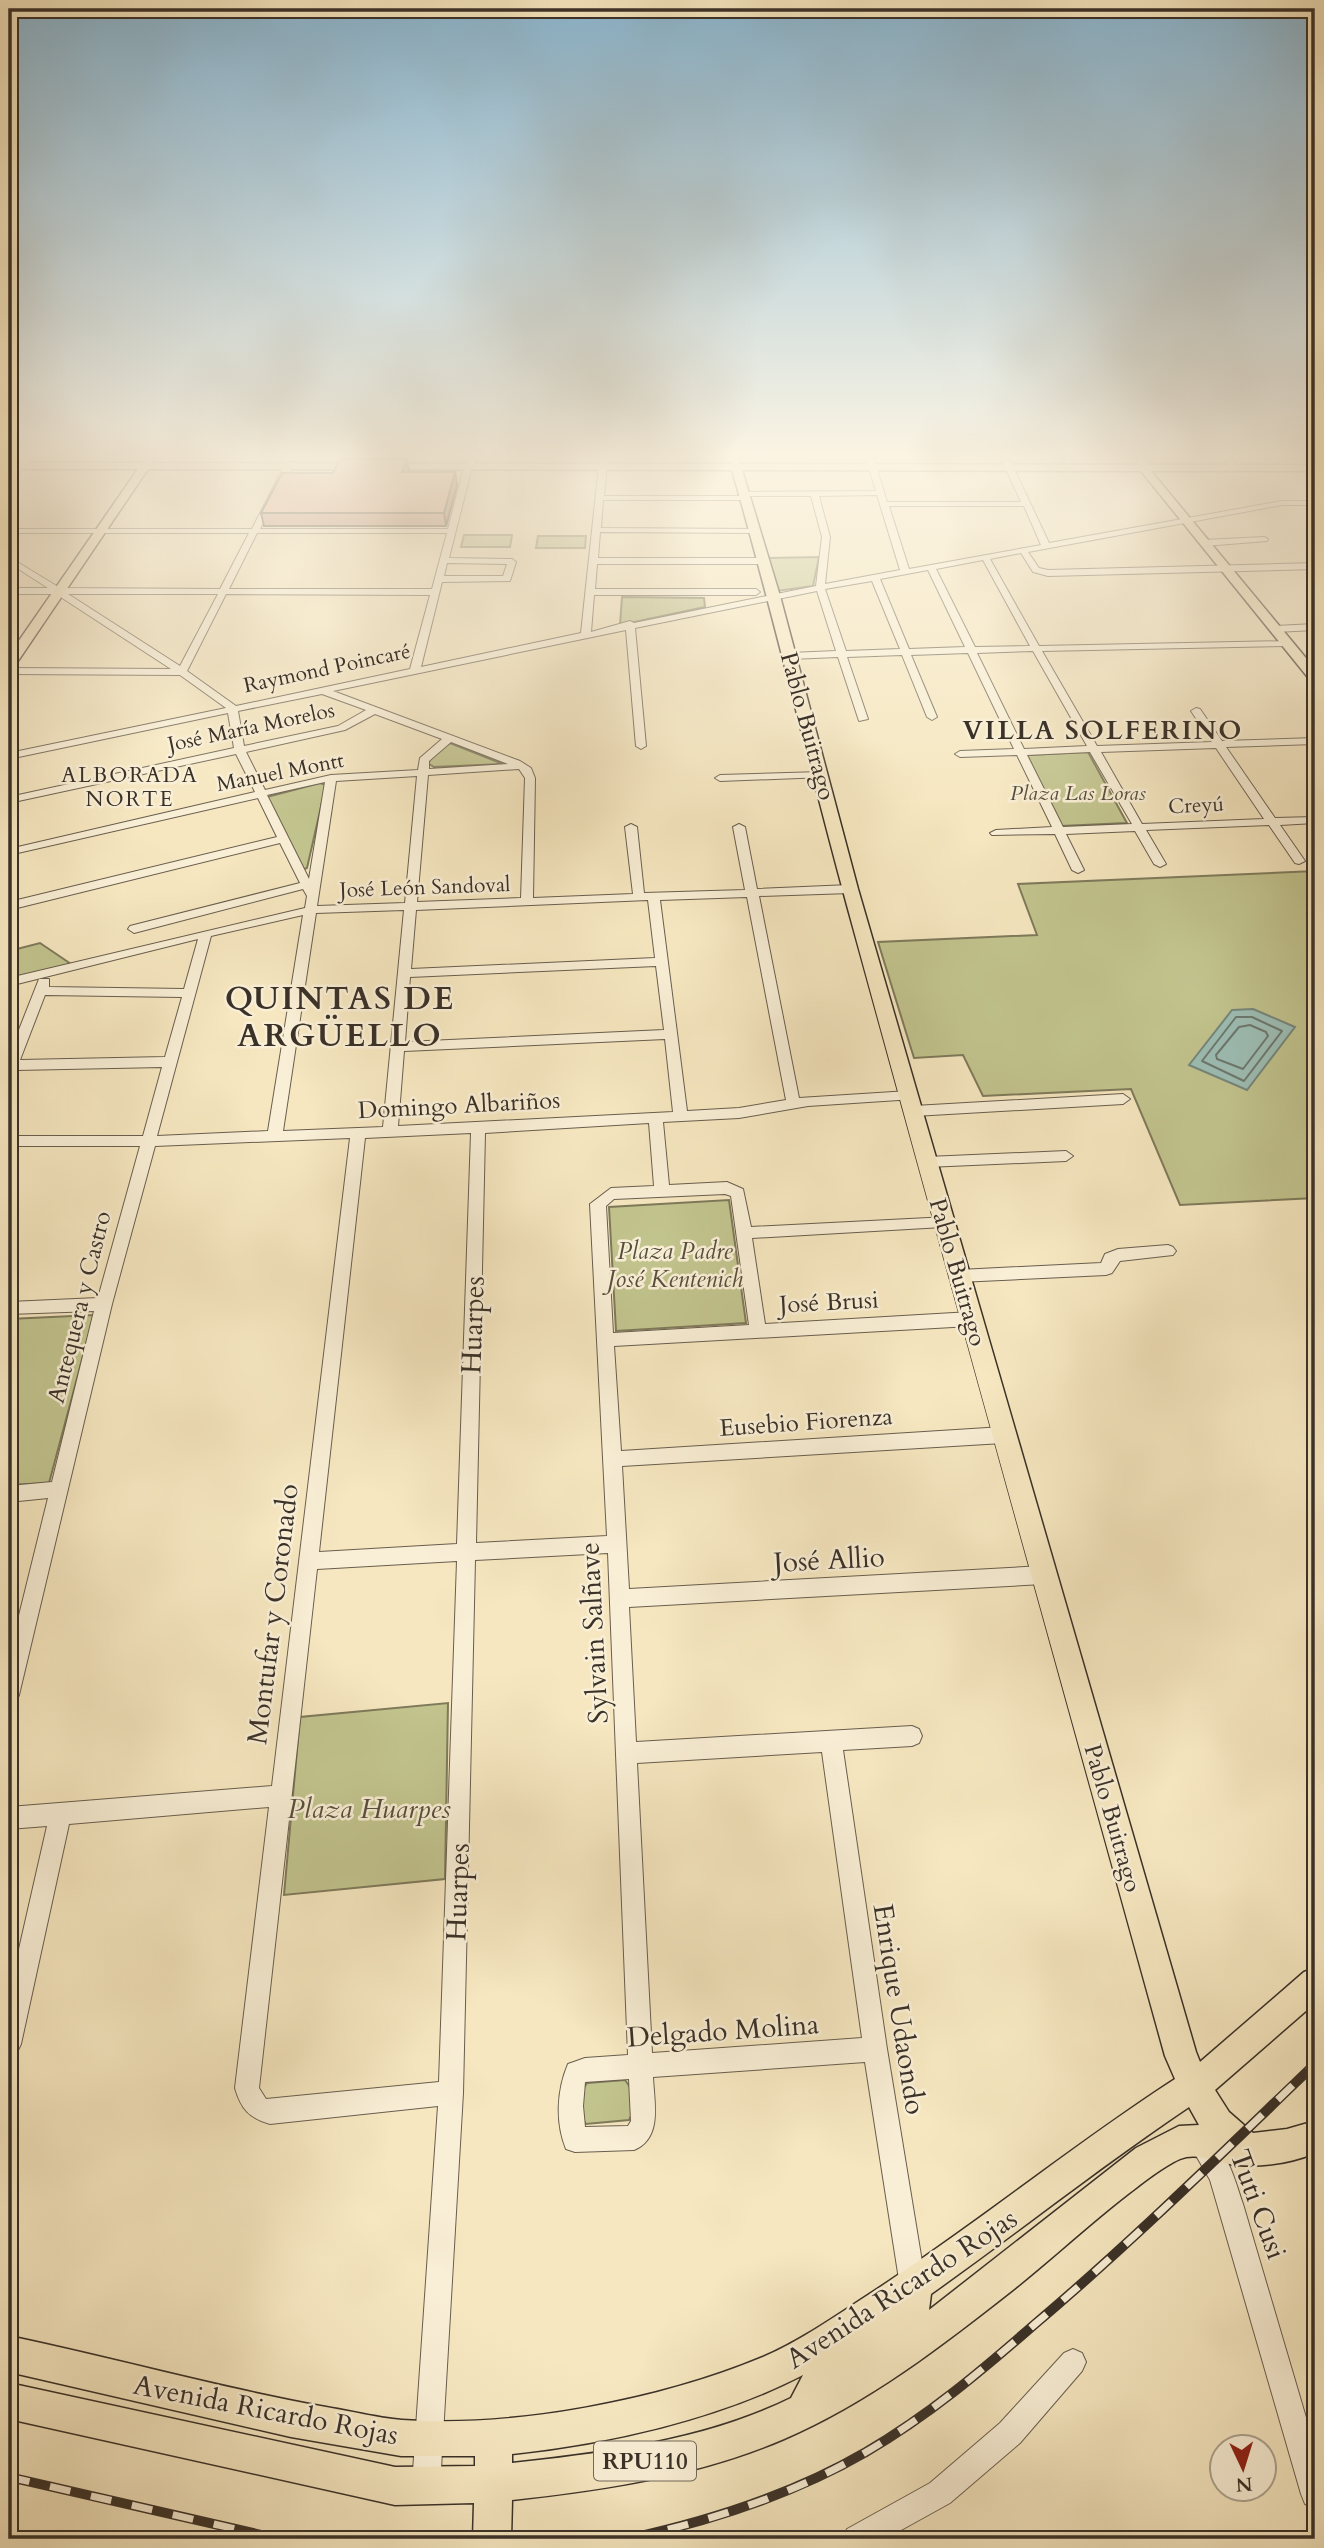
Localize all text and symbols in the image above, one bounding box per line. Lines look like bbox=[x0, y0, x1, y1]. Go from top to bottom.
street label: Raymond Poincaré bbox=[241, 637, 413, 700]
street label: Pablo Buitrago bbox=[772, 648, 843, 804]
street label: José María Morelos bbox=[162, 696, 337, 760]
district label: VILLA SOLFERINO bbox=[963, 713, 1243, 748]
street label: Manuel Montt bbox=[214, 746, 347, 799]
district label: ALBORADA NORTE bbox=[61, 761, 199, 814]
park label: Plaza Las Loras bbox=[1010, 779, 1146, 808]
street label: Creyú bbox=[1167, 790, 1225, 821]
street label: José León Sandoval bbox=[336, 870, 511, 905]
district label: QUINTAS DE ARGÜELLO bbox=[225, 977, 455, 1058]
street label: Domingo Albariños bbox=[357, 1084, 561, 1127]
street label: Pablo Buitrago bbox=[921, 1194, 994, 1350]
street label: Antequera y Castro bbox=[40, 1208, 119, 1407]
park label: Plaza Padre José Kentenich bbox=[602, 1235, 744, 1296]
street label: Huarpes bbox=[452, 1275, 494, 1375]
street label: José Brusi bbox=[775, 1283, 880, 1322]
street label: Eusebio Fiorenza bbox=[718, 1400, 894, 1445]
street label: Montufar y Coronado bbox=[238, 1482, 308, 1747]
street label: José Allio bbox=[768, 1538, 886, 1582]
street label: Sylvain Salñave bbox=[570, 1541, 618, 1725]
street label: Pablo Buitrago bbox=[1076, 1740, 1149, 1896]
park label: Plaza Huarpes bbox=[287, 1790, 451, 1828]
street label: Huarpes bbox=[437, 1842, 479, 1942]
street label: Enrique Udaondo bbox=[864, 1901, 934, 2117]
street label: Delgado Molina bbox=[626, 2005, 820, 2057]
street label: Tuti Cusi bbox=[1221, 2144, 1295, 2265]
street label: Avenida Ricardo Rojas bbox=[778, 2200, 1025, 2378]
street label: Avenida Ricardo Rojas bbox=[130, 2366, 401, 2454]
north arrow bbox=[1208, 2432, 1278, 2502]
road number: RPU110 bbox=[594, 2442, 696, 2480]
text: N bbox=[1234, 2470, 1253, 2498]

